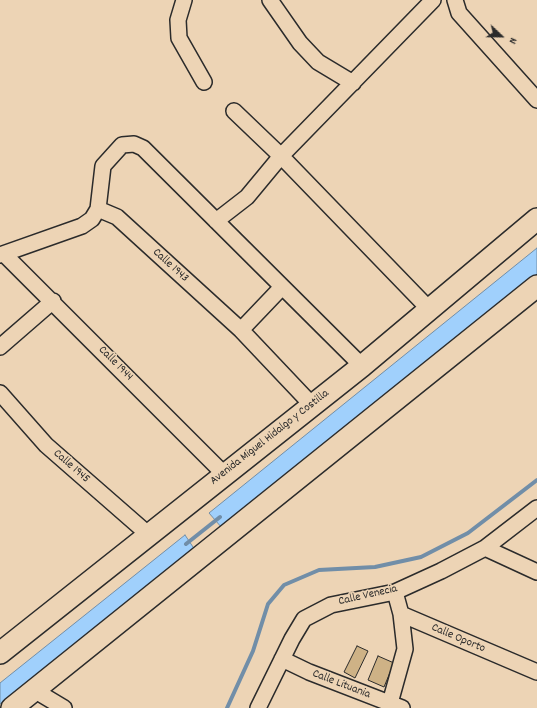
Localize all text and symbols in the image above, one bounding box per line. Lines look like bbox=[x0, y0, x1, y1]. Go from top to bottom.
north arrow bbox=[481, 16, 521, 56]
text: N bbox=[504, 35, 521, 46]
street label: Calle 1943 bbox=[149, 246, 191, 286]
street label: Calle 1944 bbox=[95, 344, 135, 384]
street label: Avenida Miguel Hidalgo y Costilla bbox=[208, 387, 332, 489]
street label: Calle 1945 bbox=[50, 447, 92, 487]
street label: Calle Venecia bbox=[337, 582, 399, 610]
street label: Calle Oporto bbox=[429, 621, 487, 657]
street label: Calle Lituania bbox=[310, 667, 372, 703]

